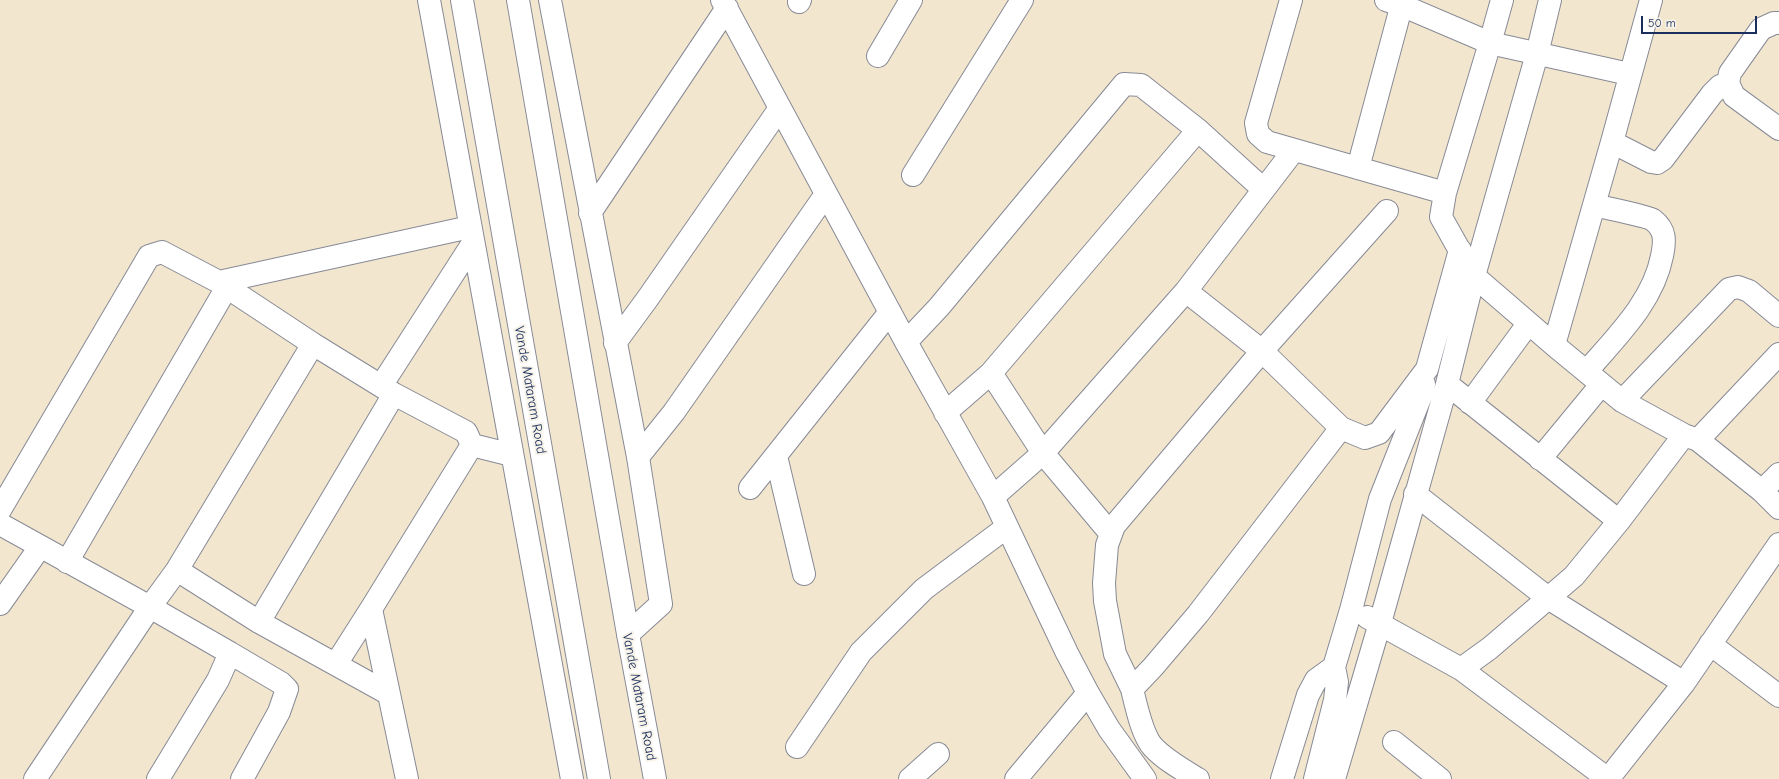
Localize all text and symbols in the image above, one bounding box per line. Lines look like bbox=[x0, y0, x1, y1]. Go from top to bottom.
scale bar bbox=[1643, 8, 1759, 34]
text: 50 m bbox=[1648, 16, 1676, 30]
street label: Vande Mataram Road bbox=[510, 325, 550, 455]
street label: Vande Mataram Road bbox=[618, 632, 660, 762]

